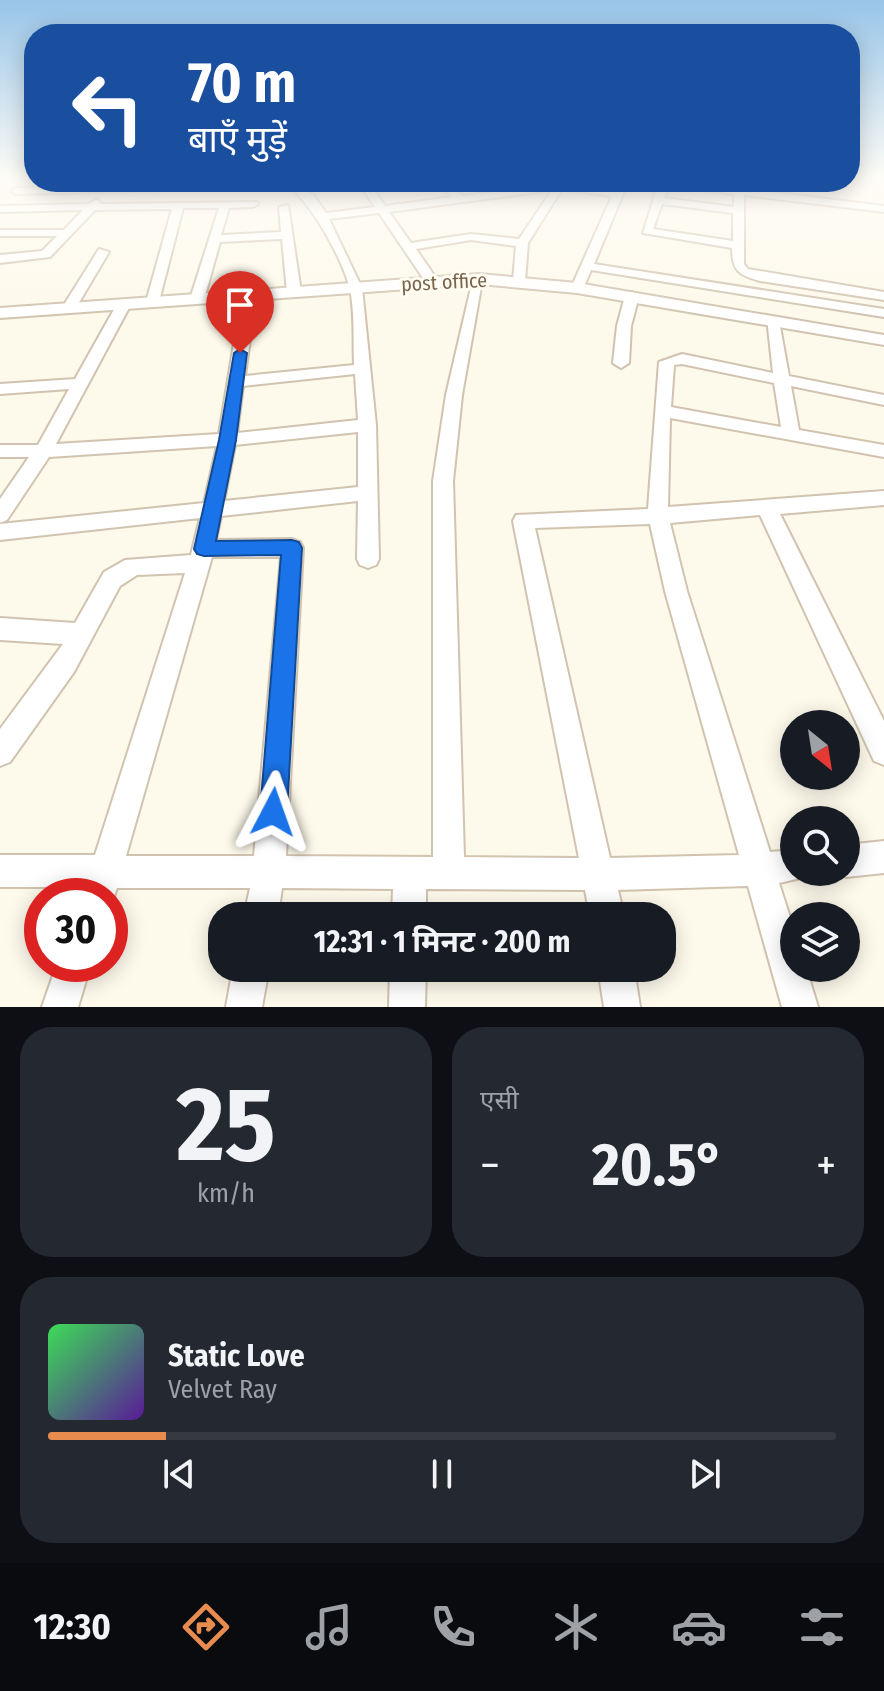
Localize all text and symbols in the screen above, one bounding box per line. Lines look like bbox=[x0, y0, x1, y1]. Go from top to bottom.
text: 70 m bbox=[188, 50, 296, 117]
icon: left bbox=[56, 56, 160, 160]
text: बाएँ मुड़ें bbox=[188, 118, 287, 162]
street label: post office bbox=[400, 268, 488, 296]
pin bbox=[206, 271, 274, 353]
icon: arrive bbox=[218, 283, 262, 327]
north arrow bbox=[780, 710, 860, 790]
map controls bbox=[780, 710, 860, 982]
position arrow bbox=[231, 770, 315, 854]
button: search bbox=[780, 806, 860, 886]
speed limit sign: 30 bbox=[24, 878, 128, 982]
button: layers bbox=[780, 902, 860, 982]
text: 12:31 · 1 मिनट · 200 m bbox=[314, 924, 570, 960]
text: 25 bbox=[176, 1063, 276, 1188]
text: एसी bbox=[480, 1085, 519, 1116]
text: 20.5° bbox=[592, 1129, 724, 1201]
text: − bbox=[480, 1139, 500, 1192]
text: + bbox=[816, 1139, 836, 1192]
text: km/h bbox=[197, 1178, 255, 1209]
text: Static Love bbox=[168, 1338, 305, 1374]
text: Velvet Ray bbox=[168, 1374, 277, 1405]
icon: previous bbox=[157, 1452, 201, 1496]
icon: pause bbox=[420, 1452, 464, 1496]
icon: next bbox=[683, 1452, 727, 1496]
icon: directions bbox=[178, 1599, 234, 1655]
icon: music bbox=[301, 1599, 357, 1655]
icon: phone bbox=[425, 1599, 481, 1655]
icon: climate bbox=[548, 1599, 604, 1655]
icon: car bbox=[671, 1599, 727, 1655]
icon: filters bbox=[794, 1599, 850, 1655]
text: 12:30 bbox=[34, 1605, 111, 1649]

